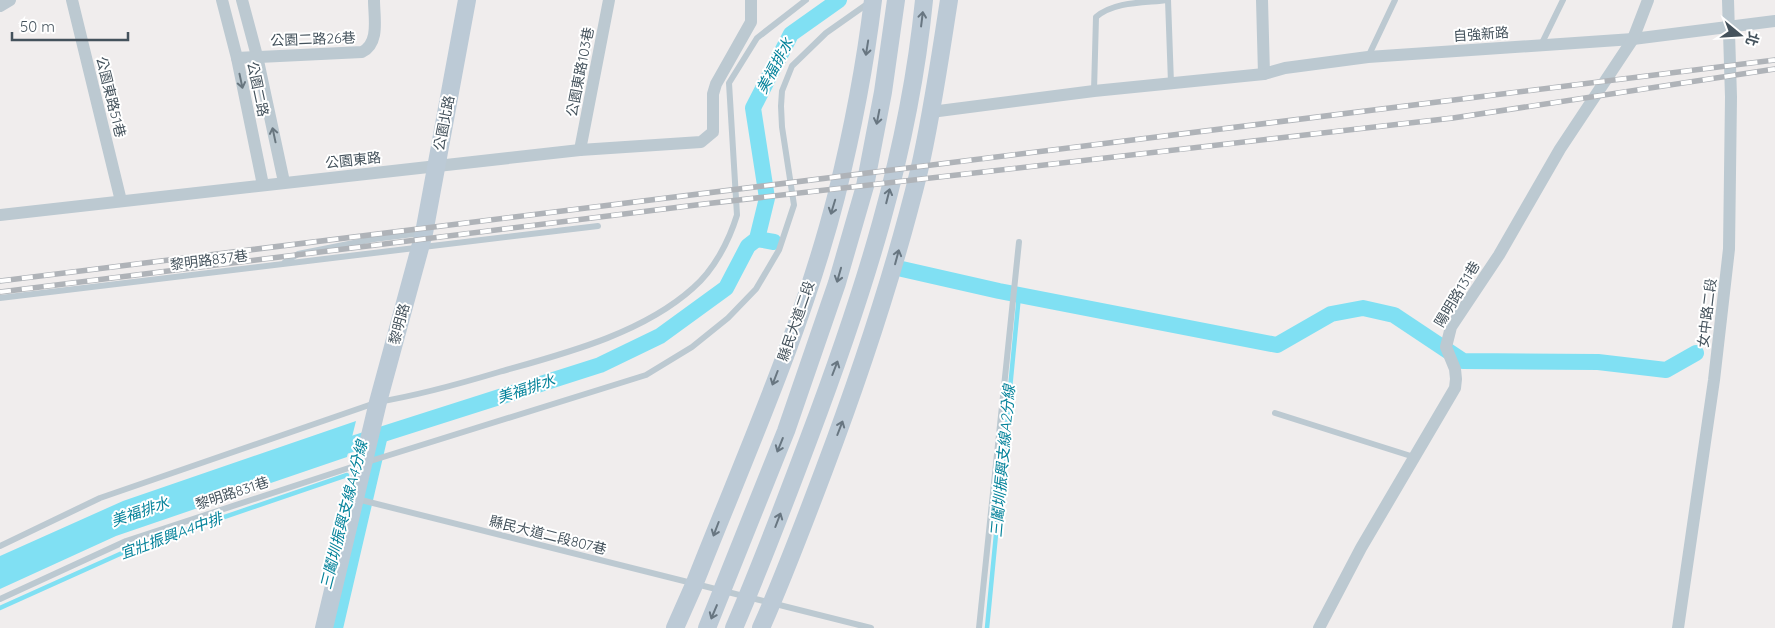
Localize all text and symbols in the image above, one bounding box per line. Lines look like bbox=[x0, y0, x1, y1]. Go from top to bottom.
scale bar bbox=[12, 10, 129, 42]
north arrow bbox=[1715, 10, 1765, 60]
one-way arrow bbox=[917, 12, 927, 28]
text: 50 m bbox=[20, 17, 55, 36]
street label: 自強新路 bbox=[1452, 23, 1510, 45]
street label: 公園東路103巷 bbox=[562, 26, 598, 118]
street label: 公園二路26巷 bbox=[270, 29, 356, 49]
text: 北 bbox=[1742, 30, 1763, 48]
water label: 美福排水 bbox=[752, 34, 797, 97]
one-way arrow bbox=[861, 40, 871, 56]
street label: 公園東路51巷 bbox=[92, 55, 130, 139]
street label: 公園二路 bbox=[243, 60, 273, 118]
one-way arrow bbox=[237, 73, 247, 89]
street label: 公園北路 bbox=[430, 94, 458, 152]
one-way arrow bbox=[873, 109, 882, 125]
one-way arrow bbox=[269, 127, 278, 143]
street label: 公園東路 bbox=[324, 148, 382, 172]
one-way arrow bbox=[884, 189, 894, 205]
one-way arrow bbox=[827, 199, 837, 215]
street label: 黎明路837巷 bbox=[169, 246, 249, 274]
one-way arrow bbox=[892, 250, 902, 266]
street label: 陽明路131巷 bbox=[1430, 258, 1484, 330]
one-way arrow bbox=[834, 267, 844, 283]
street label: 女中路二段 bbox=[1694, 277, 1720, 349]
street label: 縣民大道二段 bbox=[774, 278, 818, 364]
street label: 黎明路 bbox=[385, 301, 413, 347]
one-way arrow bbox=[831, 361, 840, 376]
water label: 美福排水 bbox=[494, 370, 558, 407]
one-way arrow bbox=[770, 370, 780, 385]
water label: 三鬮圳振興支線A2分線 bbox=[986, 382, 1019, 538]
one-way arrow bbox=[835, 421, 845, 436]
water label: 三鬮圳振興支線A4分線 bbox=[316, 437, 372, 591]
one-way arrow bbox=[775, 437, 784, 452]
street label: 黎明路831巷 bbox=[193, 473, 271, 513]
water label: 美福排水 bbox=[108, 492, 172, 530]
water label: 宜壯振興A4中排 bbox=[117, 508, 227, 563]
street label: 縣民大道二段807巷 bbox=[487, 512, 609, 558]
one-way arrow bbox=[773, 513, 783, 528]
one-way arrow bbox=[711, 521, 721, 536]
one-way arrow bbox=[708, 604, 718, 619]

